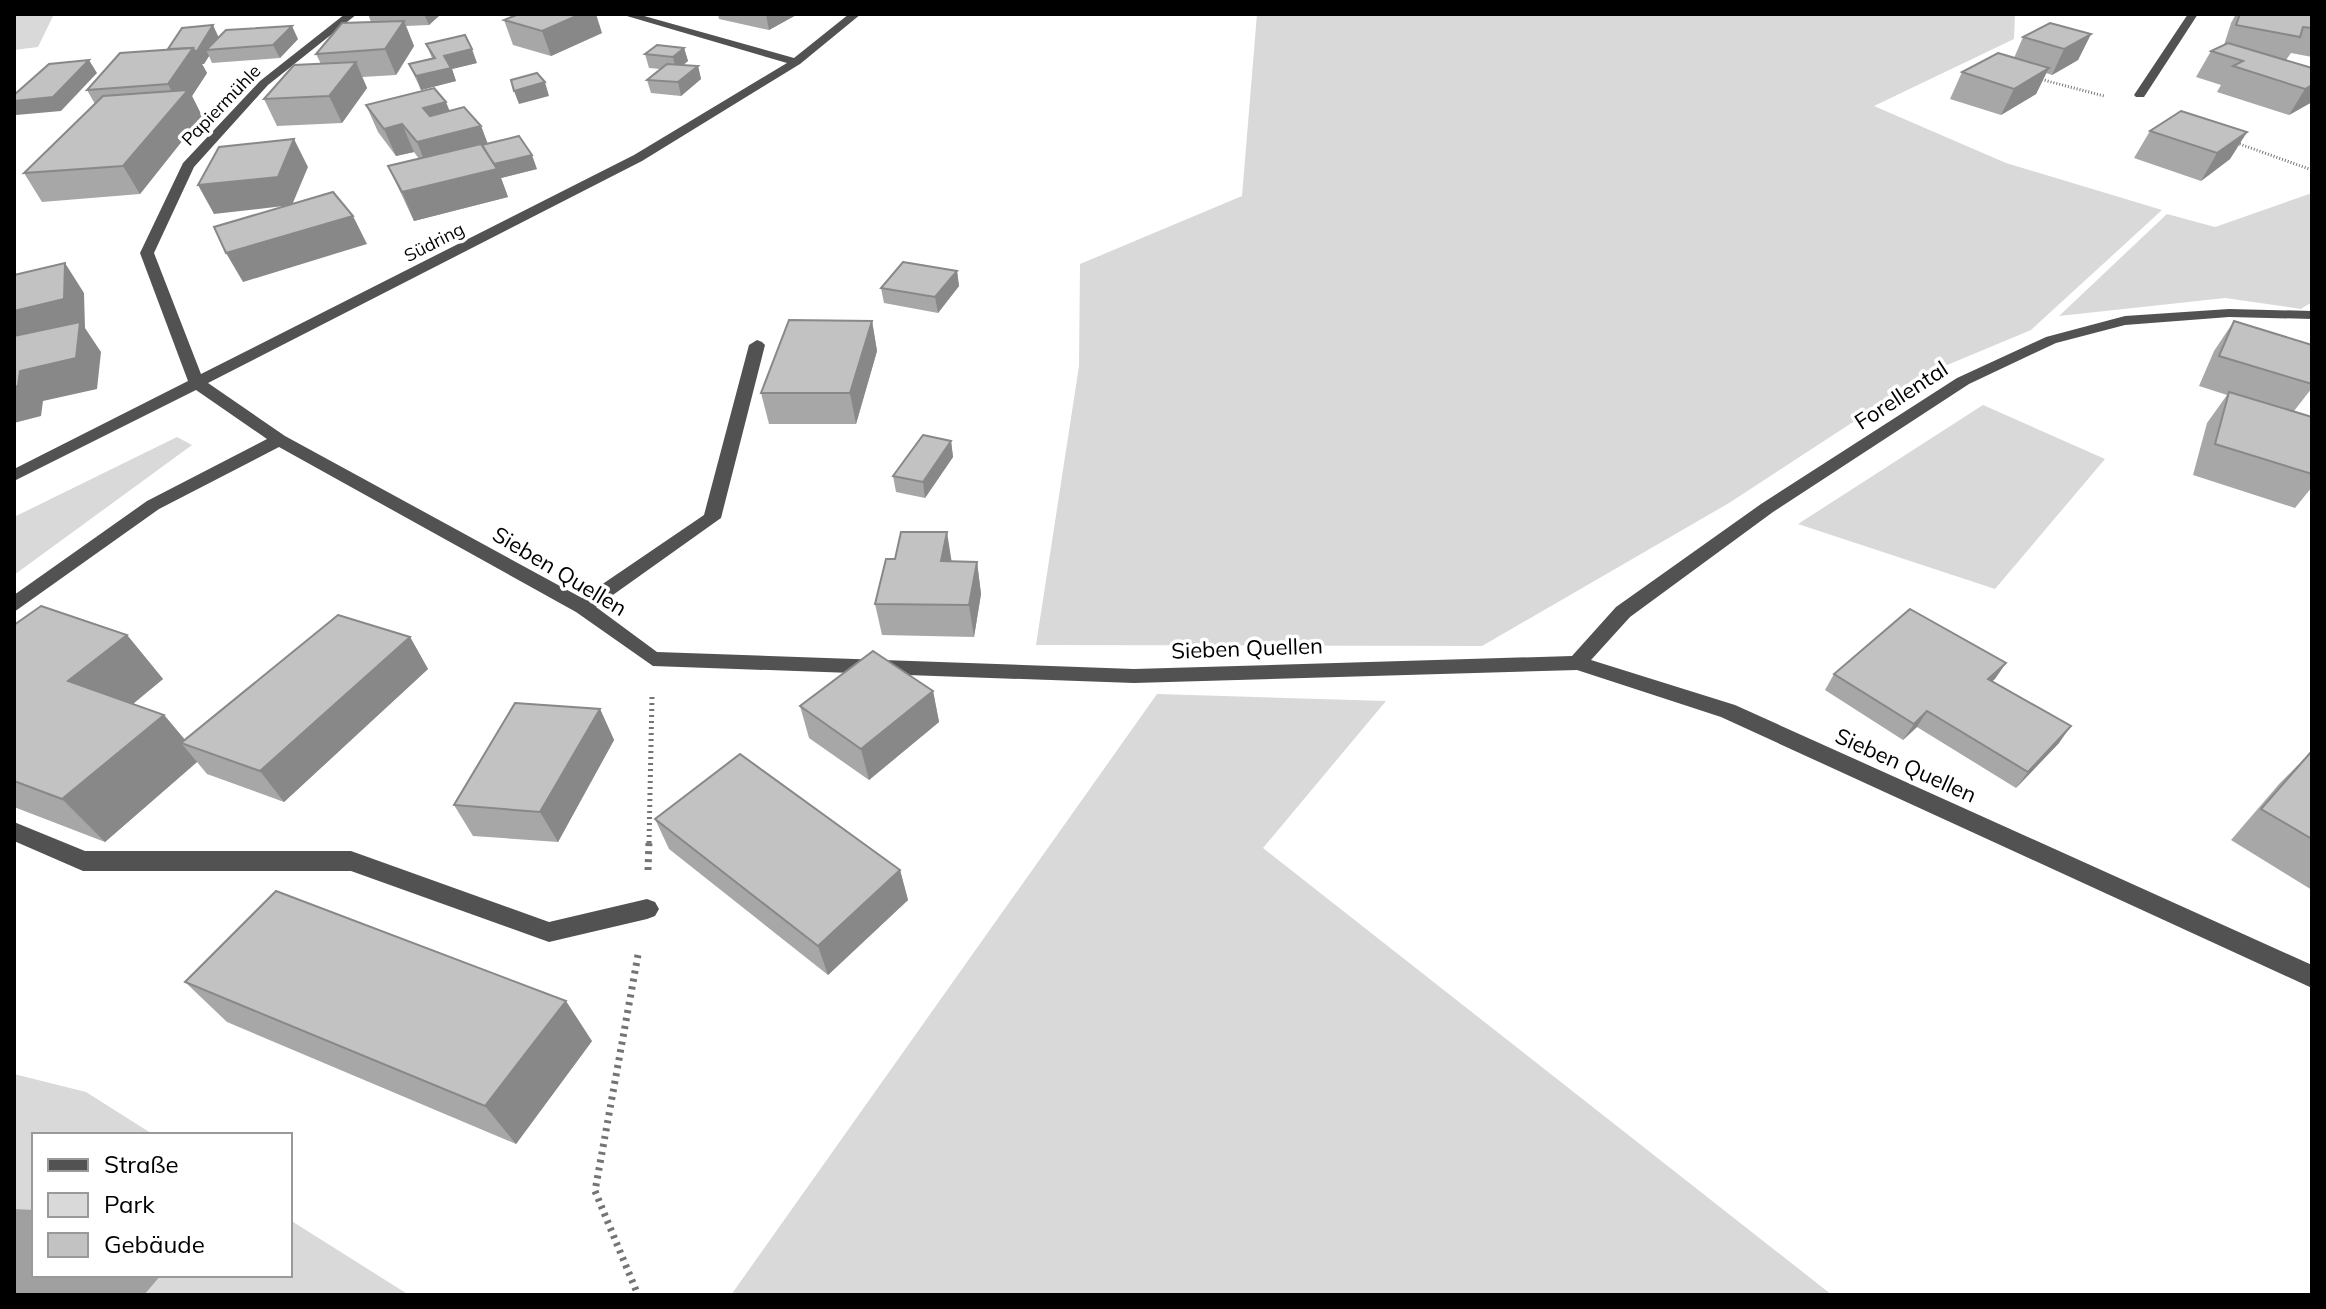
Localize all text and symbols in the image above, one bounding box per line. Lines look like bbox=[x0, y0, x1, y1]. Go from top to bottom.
street label: Papiermühle bbox=[176, 59, 266, 151]
street label: Südring bbox=[400, 217, 468, 267]
street label: Forellental bbox=[1849, 354, 1953, 436]
street label: Sieben Quellen bbox=[488, 520, 632, 622]
street label: Sieben Quellen bbox=[1171, 631, 1323, 665]
street label: Sieben Quellen bbox=[1831, 721, 1981, 809]
legend bbox=[32, 1133, 292, 1277]
text: Straße bbox=[104, 1149, 179, 1179]
text: Park bbox=[104, 1189, 155, 1219]
text: Gebäude bbox=[104, 1229, 205, 1259]

